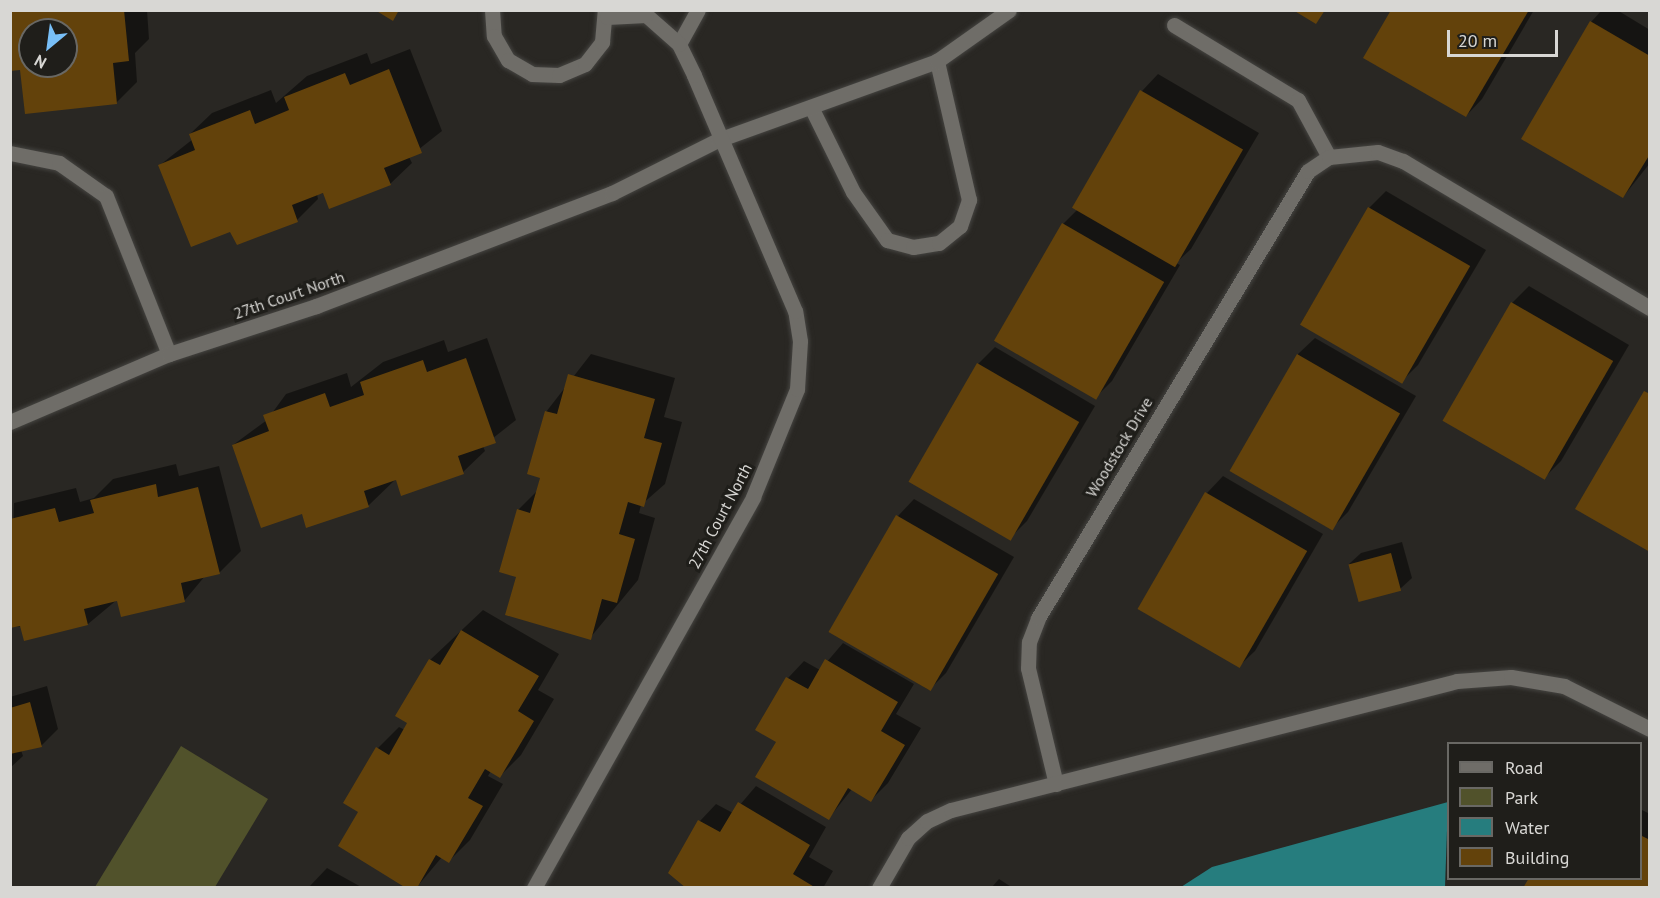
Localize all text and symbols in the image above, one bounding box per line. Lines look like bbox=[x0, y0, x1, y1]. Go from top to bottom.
north arrow bbox=[18, 18, 78, 78]
scale bar bbox=[1450, 18, 1561, 56]
text: 20 m bbox=[1458, 29, 1497, 52]
text: N bbox=[31, 51, 50, 73]
street label: 27th Court North bbox=[231, 267, 347, 323]
street label: Woodstock Drive bbox=[1081, 393, 1157, 501]
street label: 27th Court North bbox=[684, 460, 756, 572]
legend bbox=[1447, 742, 1642, 880]
text: Road bbox=[1505, 756, 1543, 779]
text: Park bbox=[1505, 786, 1538, 809]
text: Water bbox=[1505, 816, 1549, 839]
text: Building bbox=[1505, 846, 1569, 869]

